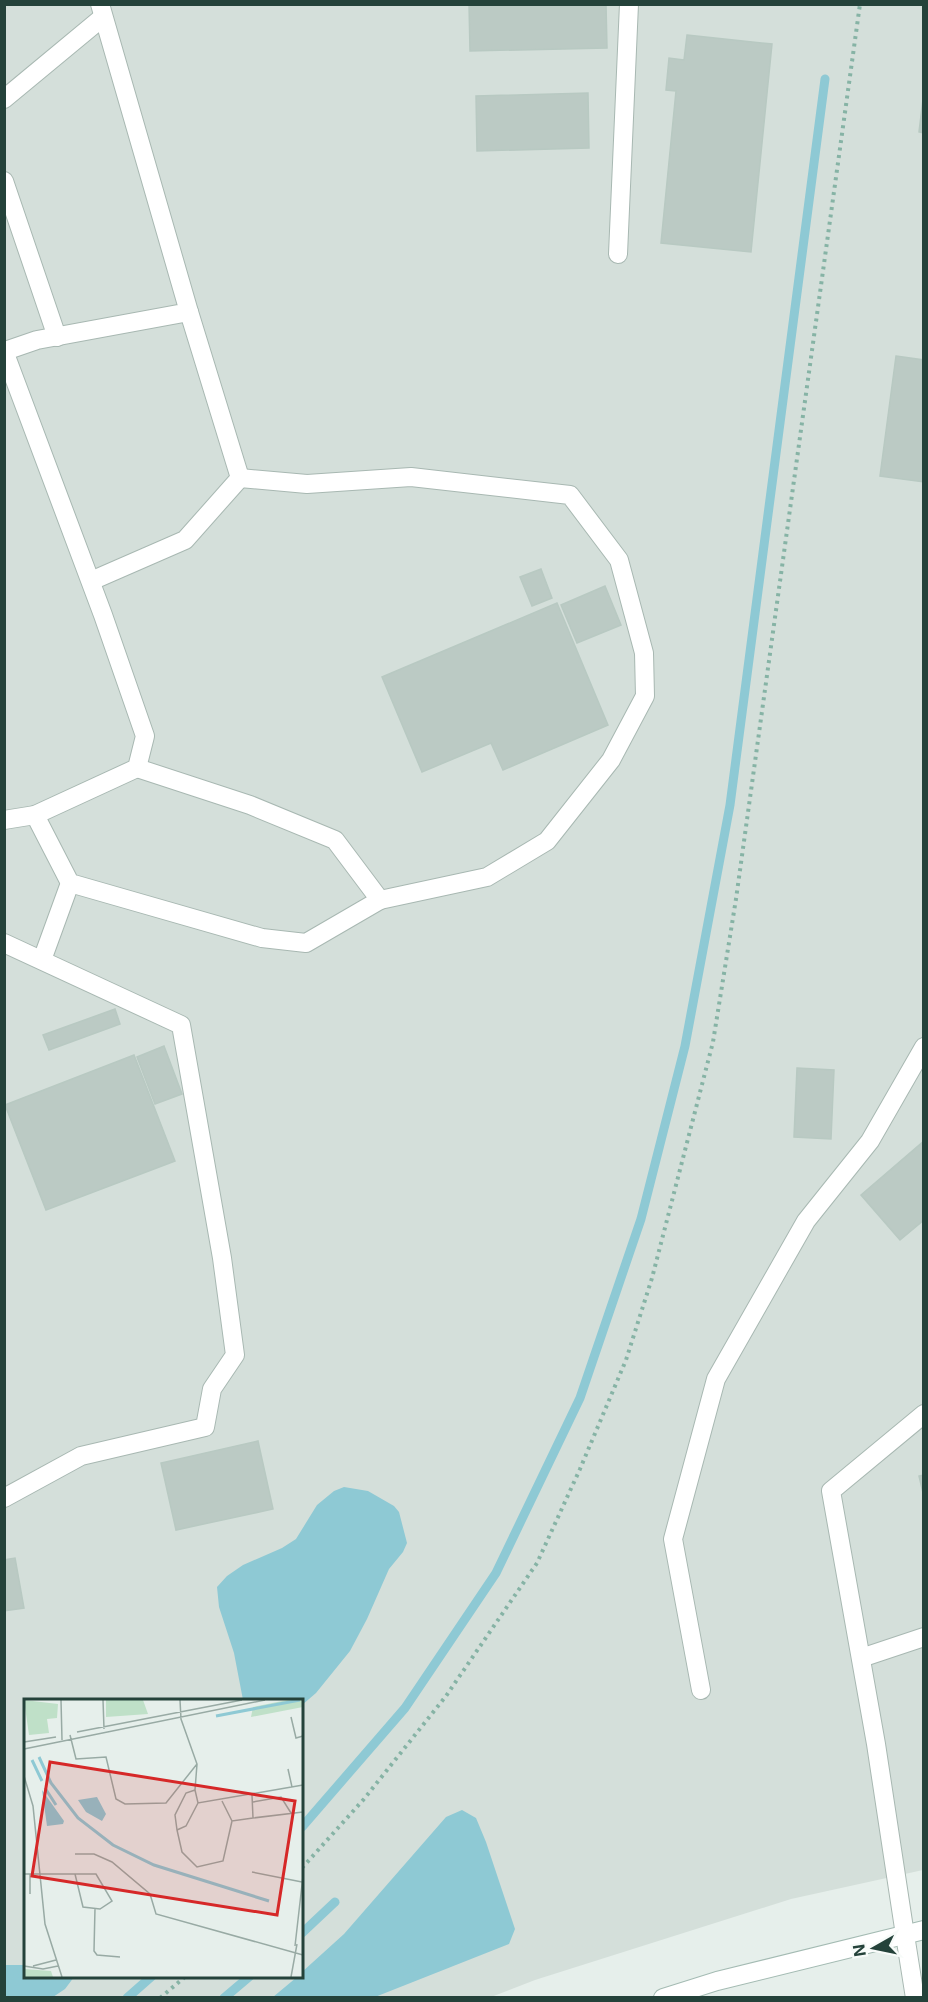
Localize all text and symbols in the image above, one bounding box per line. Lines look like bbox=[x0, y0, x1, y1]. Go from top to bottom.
inset map bbox=[24, 1699, 303, 1978]
north arrow bbox=[844, 1918, 904, 1978]
text: N bbox=[848, 1943, 870, 1958]

